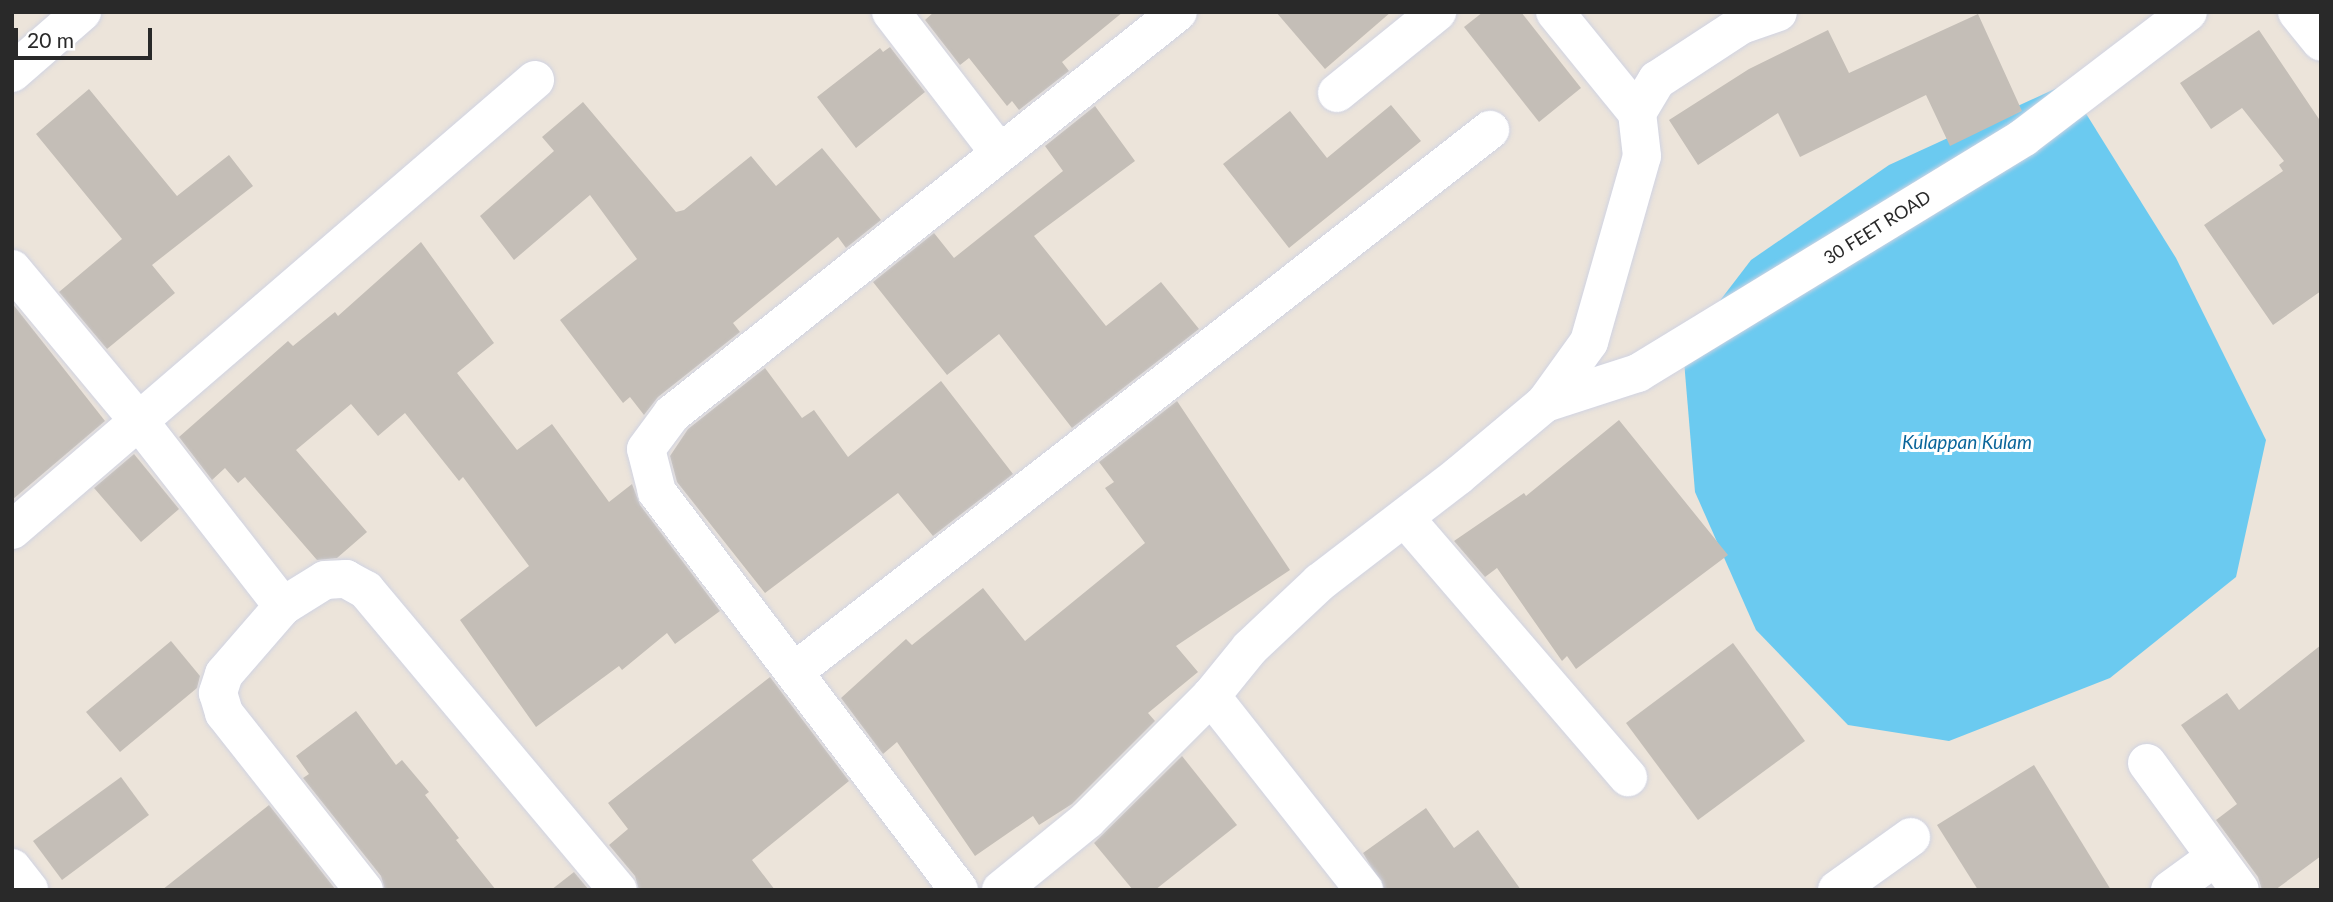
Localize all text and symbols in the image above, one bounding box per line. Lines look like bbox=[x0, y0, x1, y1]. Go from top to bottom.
scale bar bbox=[18, 14, 156, 58]
text: 20 m bbox=[27, 27, 74, 52]
street label: 30 FEET ROAD bbox=[1819, 185, 1935, 269]
water label: Kulappan Kulam bbox=[1902, 431, 2032, 453]

